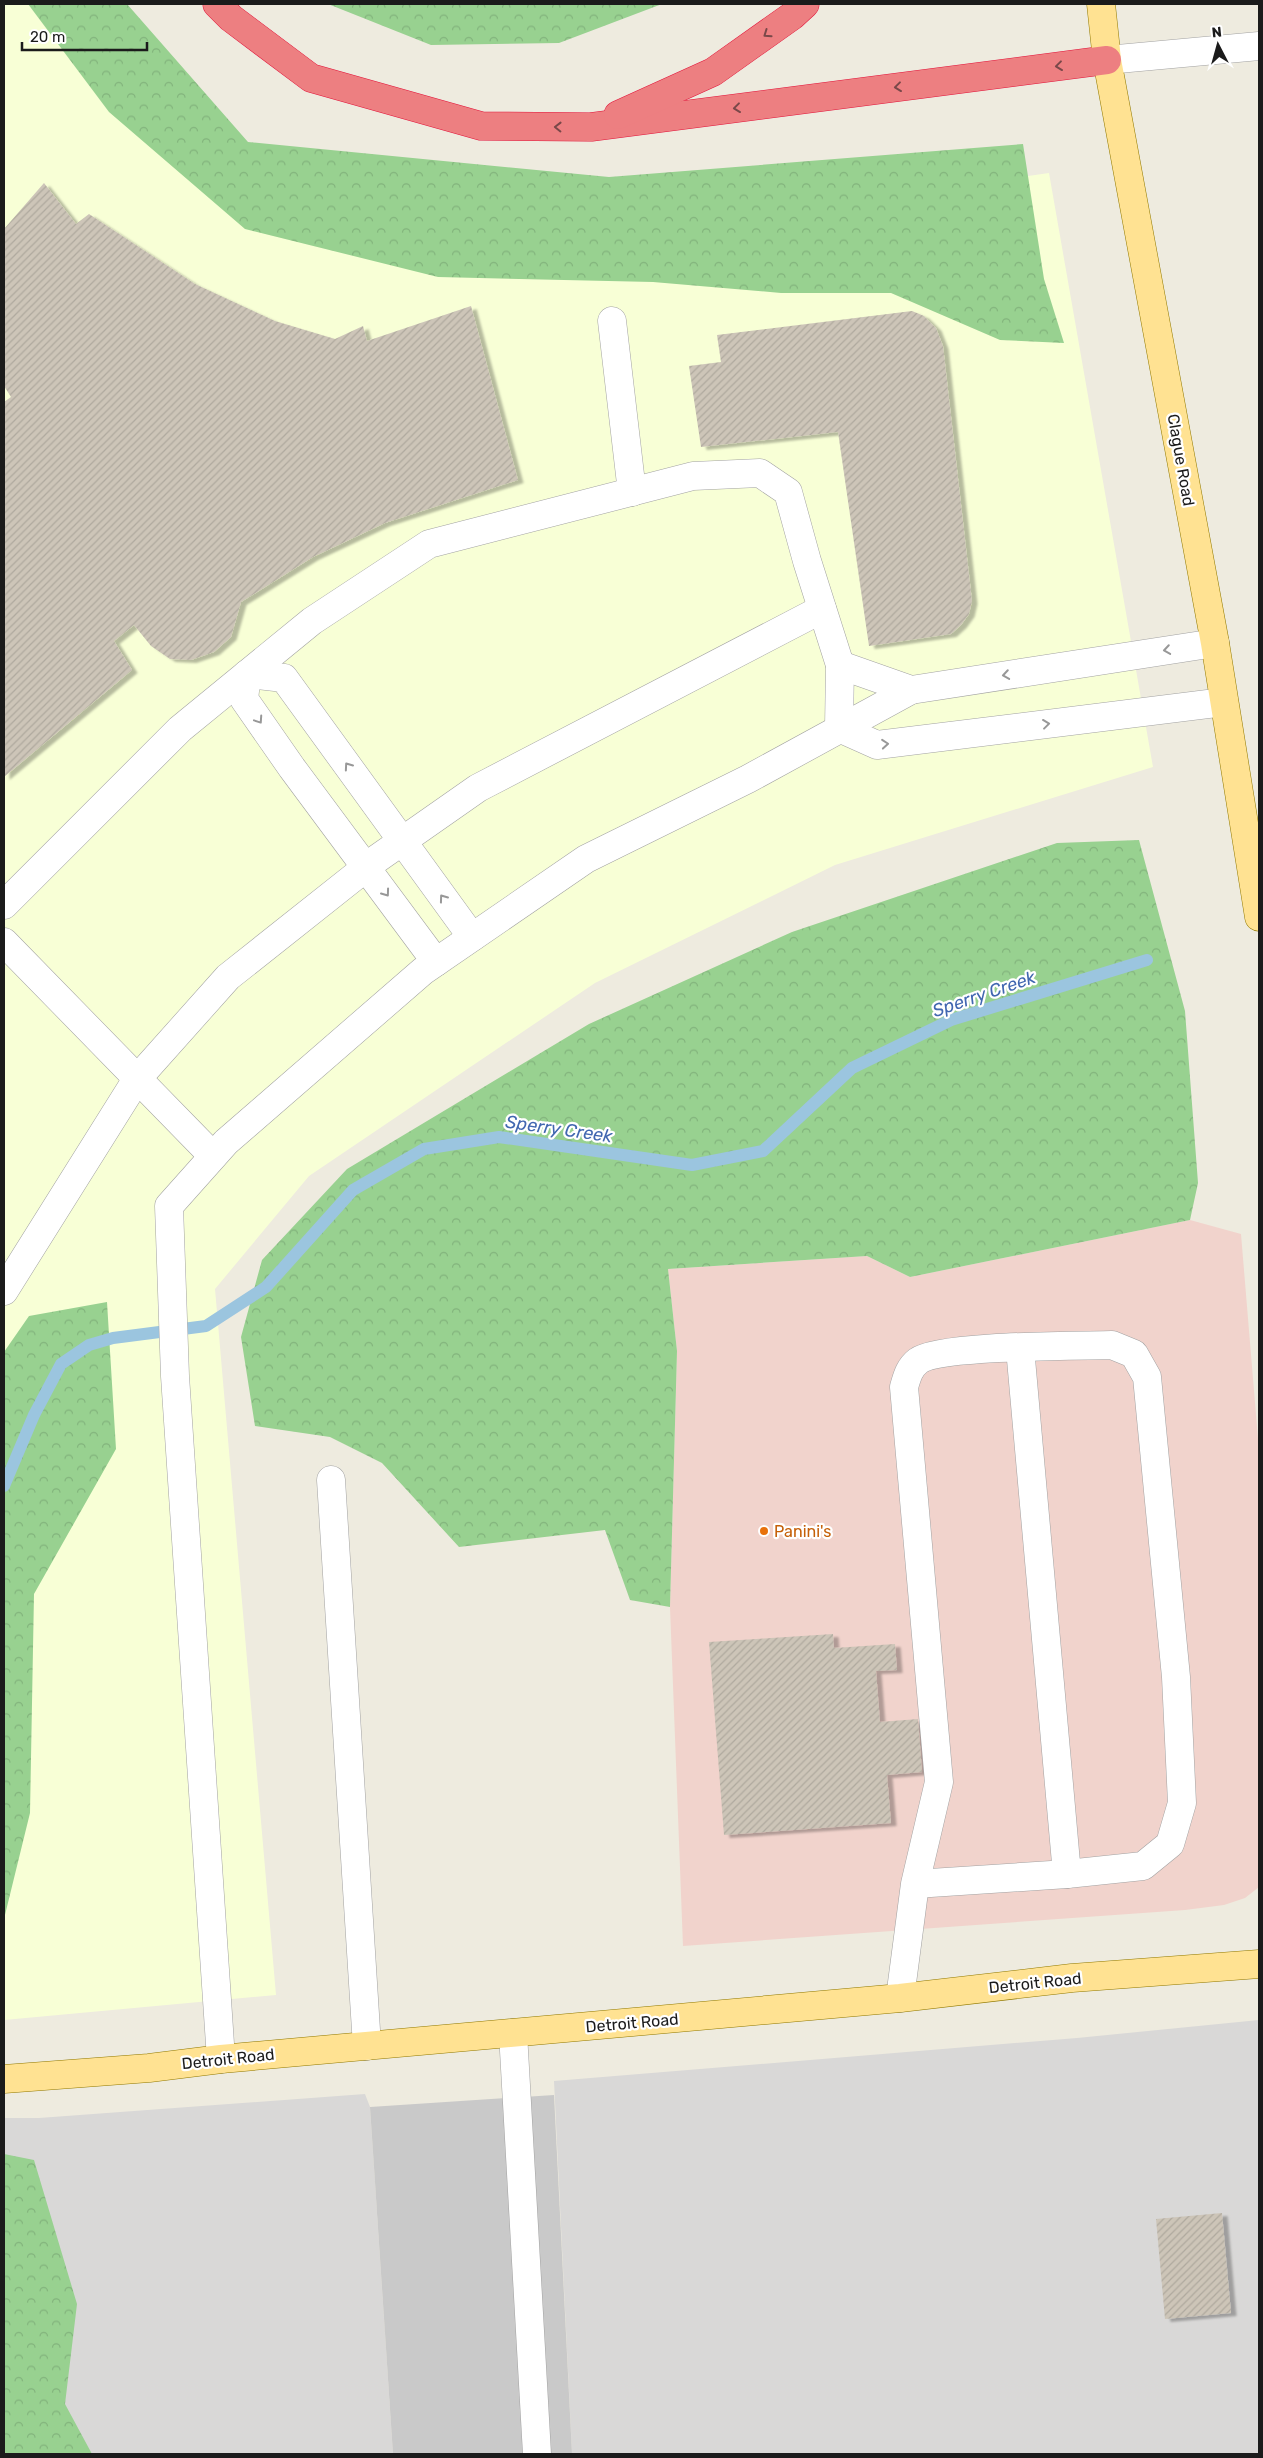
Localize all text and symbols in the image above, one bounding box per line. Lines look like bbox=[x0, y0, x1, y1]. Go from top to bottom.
scale bar bbox=[22, 20, 148, 52]
north arrow bbox=[1193, 20, 1243, 70]
text: N bbox=[1211, 24, 1223, 42]
text: 20 m bbox=[30, 28, 65, 46]
one-way arrow bbox=[763, 28, 772, 37]
one-way arrow bbox=[1055, 61, 1063, 71]
one-way arrow bbox=[893, 81, 901, 92]
one-way arrow bbox=[732, 102, 740, 113]
one-way arrow bbox=[554, 122, 562, 132]
street label: Clague Road bbox=[1164, 412, 1198, 508]
one-way arrow bbox=[1163, 645, 1171, 655]
one-way arrow bbox=[1002, 670, 1011, 680]
one-way arrow bbox=[253, 715, 262, 724]
one-way arrow bbox=[1042, 719, 1050, 730]
one-way arrow bbox=[881, 738, 889, 749]
one-way arrow bbox=[345, 762, 354, 772]
one-way arrow bbox=[380, 888, 390, 897]
one-way arrow bbox=[440, 894, 449, 904]
water label: Sperry Creek bbox=[929, 966, 1039, 1022]
water label: Sperry Creek bbox=[504, 1111, 615, 1147]
place label: Panini's bbox=[774, 1522, 831, 1541]
marker: Panini's bbox=[758, 1525, 770, 1537]
street label: Detroit Road bbox=[988, 1969, 1082, 1997]
street label: Detroit Road bbox=[585, 2009, 679, 2037]
street label: Detroit Road bbox=[181, 2045, 275, 2073]

